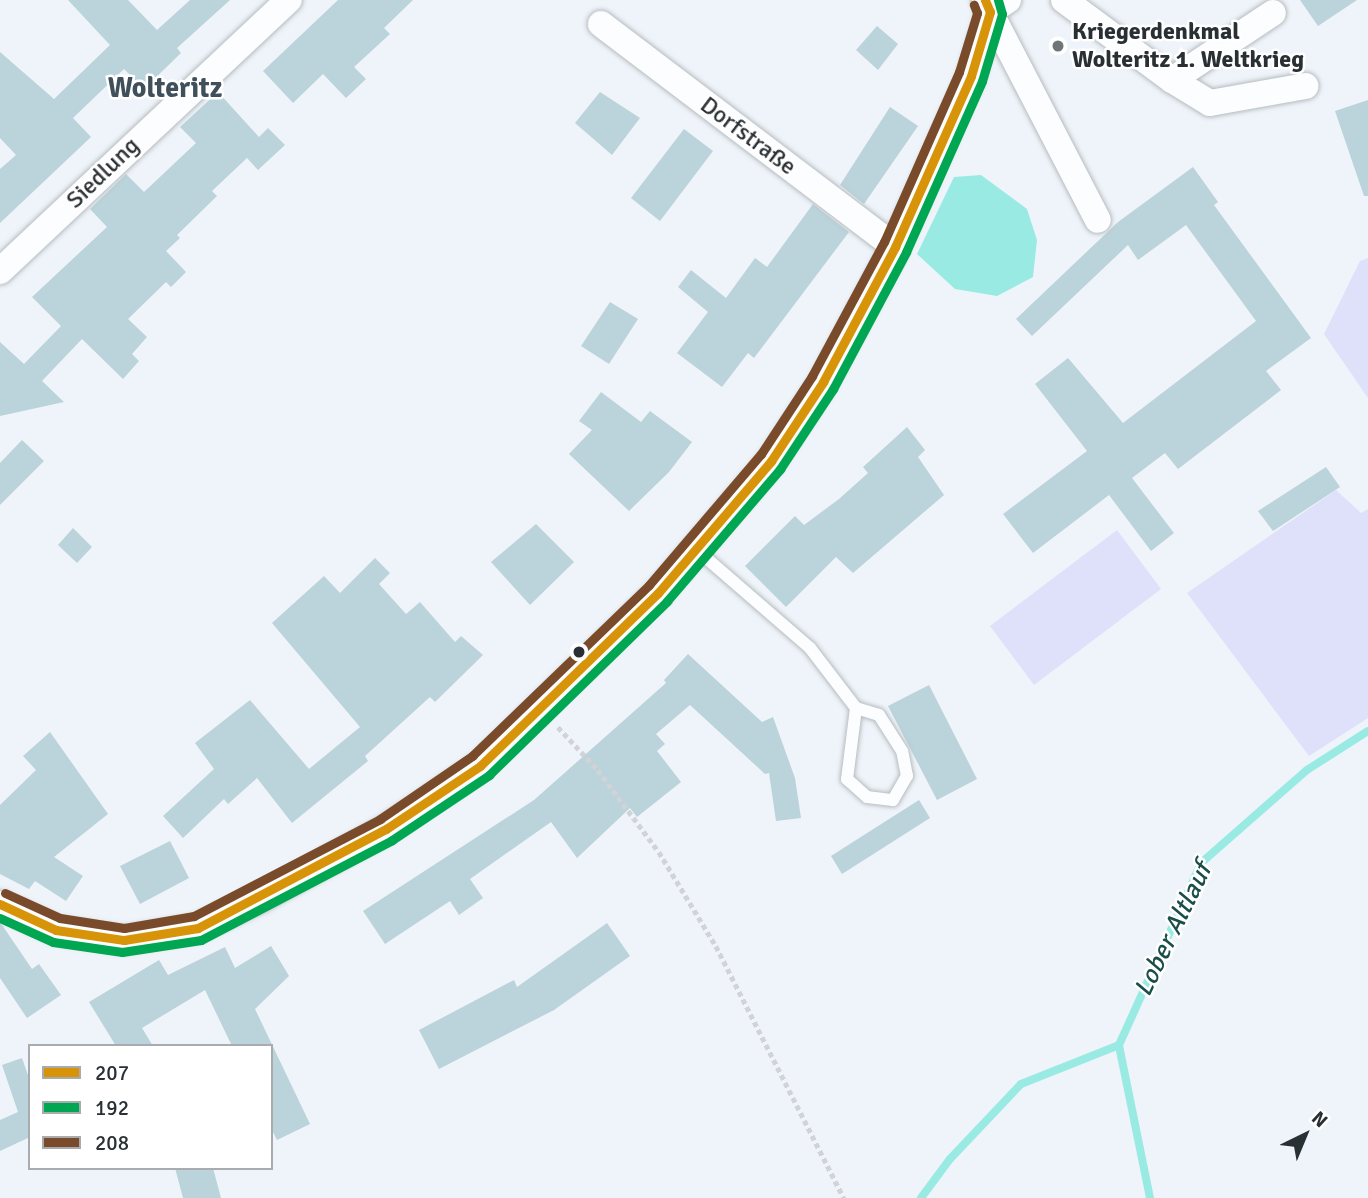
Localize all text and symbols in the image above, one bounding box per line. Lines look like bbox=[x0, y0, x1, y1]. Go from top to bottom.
place label: Kriegerdenkmal Wolteritz 1. Weltkrieg bbox=[1072, 18, 1304, 74]
marker: Kriegerdenkmal Wolteritz 1. Weltkrieg bbox=[1050, 38, 1066, 54]
district label: Wolteritz bbox=[108, 71, 222, 105]
street label: Dorfstraße bbox=[694, 91, 802, 181]
street label: Siedlung bbox=[61, 131, 145, 215]
unlabelled marker bbox=[572, 645, 586, 659]
water label: Lober Altlauf bbox=[1128, 858, 1220, 1002]
legend bbox=[28, 1044, 273, 1170]
text: 207 bbox=[95, 1060, 129, 1086]
text: 192 bbox=[95, 1095, 129, 1121]
north arrow bbox=[1270, 1100, 1340, 1170]
text: N bbox=[1306, 1106, 1332, 1133]
text: 208 bbox=[95, 1130, 129, 1156]

